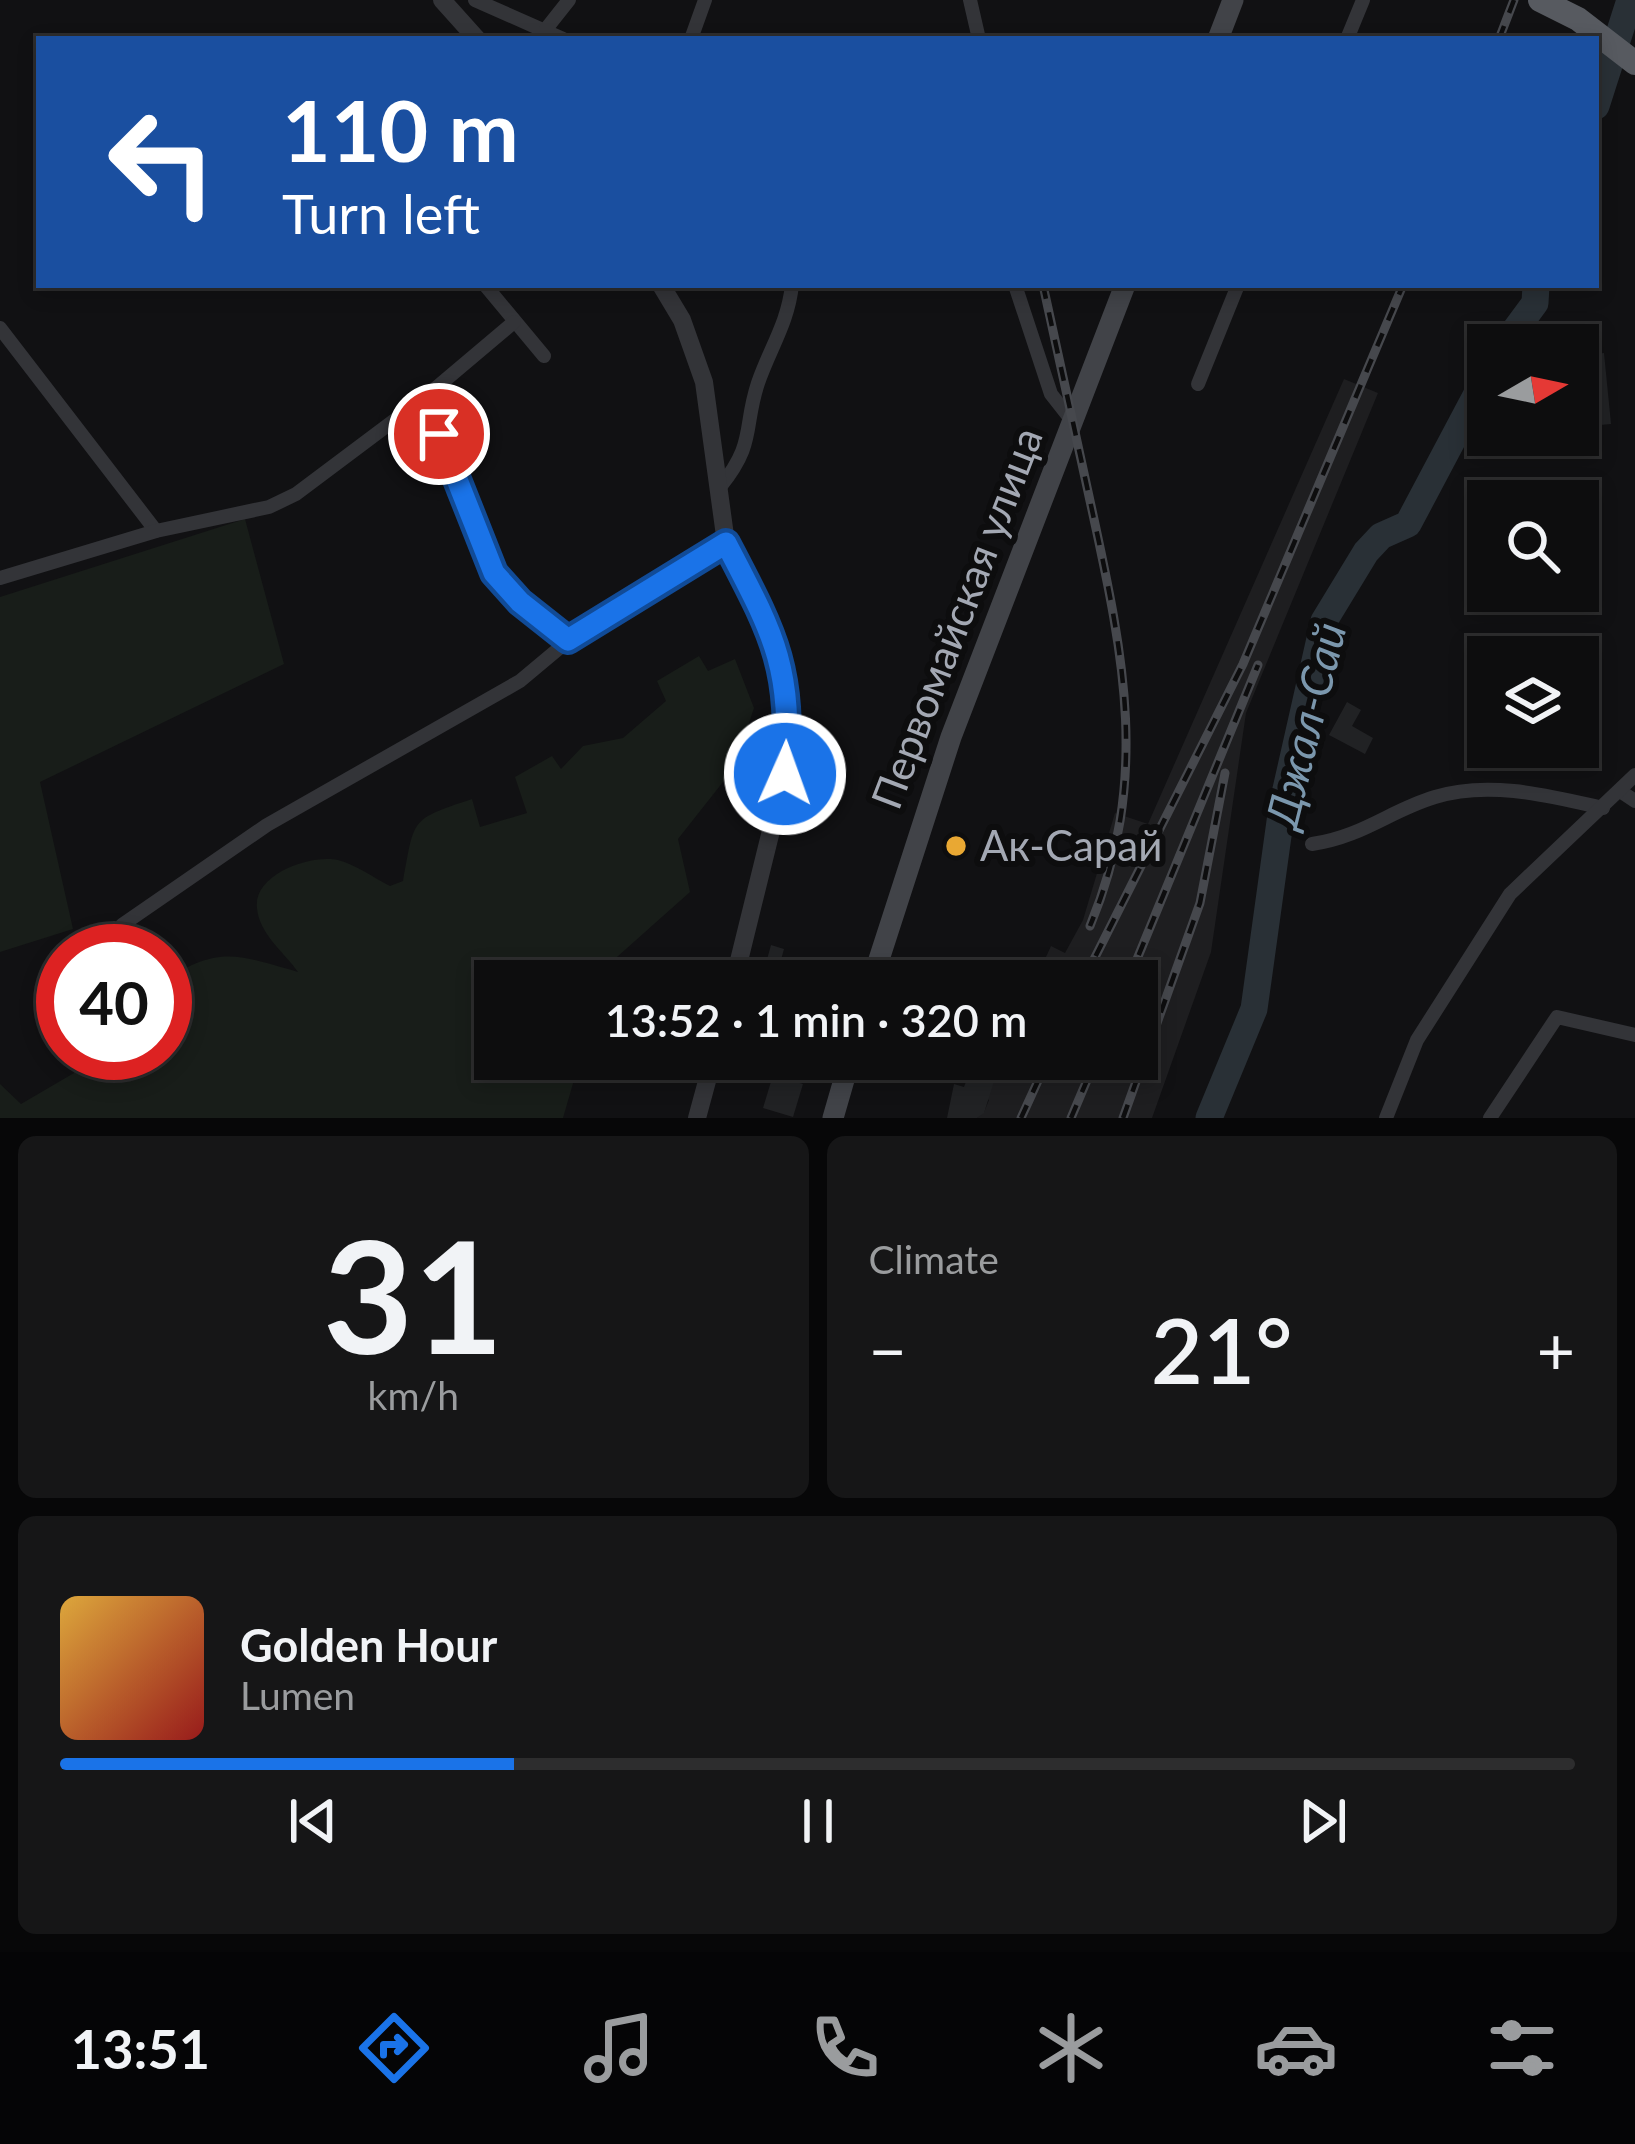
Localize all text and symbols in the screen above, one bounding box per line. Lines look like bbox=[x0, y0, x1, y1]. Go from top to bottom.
text: 110 m bbox=[282, 79, 519, 180]
icon: left bbox=[84, 84, 240, 240]
text: Turn left bbox=[282, 181, 480, 246]
north arrow bbox=[1467, 324, 1599, 456]
map controls bbox=[1467, 324, 1599, 768]
pin bbox=[388, 383, 490, 485]
icon: arrive bbox=[406, 401, 472, 467]
street label: Первомайская улица bbox=[860, 420, 1052, 815]
button: search bbox=[1467, 480, 1599, 612]
water label: Джал-Сай bbox=[1253, 617, 1357, 836]
button: layers bbox=[1467, 636, 1599, 768]
position arrow bbox=[722, 711, 848, 837]
place label: Ак-Сарай bbox=[980, 820, 1162, 870]
marker: Ак-Сарай bbox=[943, 833, 969, 859]
speed limit sign: 40 bbox=[36, 924, 192, 1080]
text: 13:52 · 1 min · 320 m bbox=[605, 993, 1027, 1047]
text: 31 bbox=[323, 1200, 504, 1387]
text: Climate bbox=[869, 1236, 999, 1282]
text: 21° bbox=[1151, 1295, 1293, 1403]
text: − bbox=[869, 1310, 907, 1389]
text: + bbox=[1537, 1310, 1575, 1389]
text: km/h bbox=[368, 1372, 459, 1418]
text: Golden Hour bbox=[240, 1618, 497, 1672]
text: Lumen bbox=[240, 1672, 355, 1718]
icon: previous bbox=[280, 1788, 346, 1854]
icon: pause bbox=[785, 1788, 851, 1854]
icon: next bbox=[1290, 1788, 1356, 1854]
icon: directions bbox=[352, 2006, 436, 2090]
icon: music bbox=[577, 2006, 661, 2090]
icon: phone bbox=[803, 2006, 887, 2090]
icon: climate bbox=[1029, 2006, 1113, 2090]
icon: car bbox=[1254, 2006, 1338, 2090]
icon: filters bbox=[1480, 2006, 1564, 2090]
text: 13:51 bbox=[71, 2016, 210, 2081]

